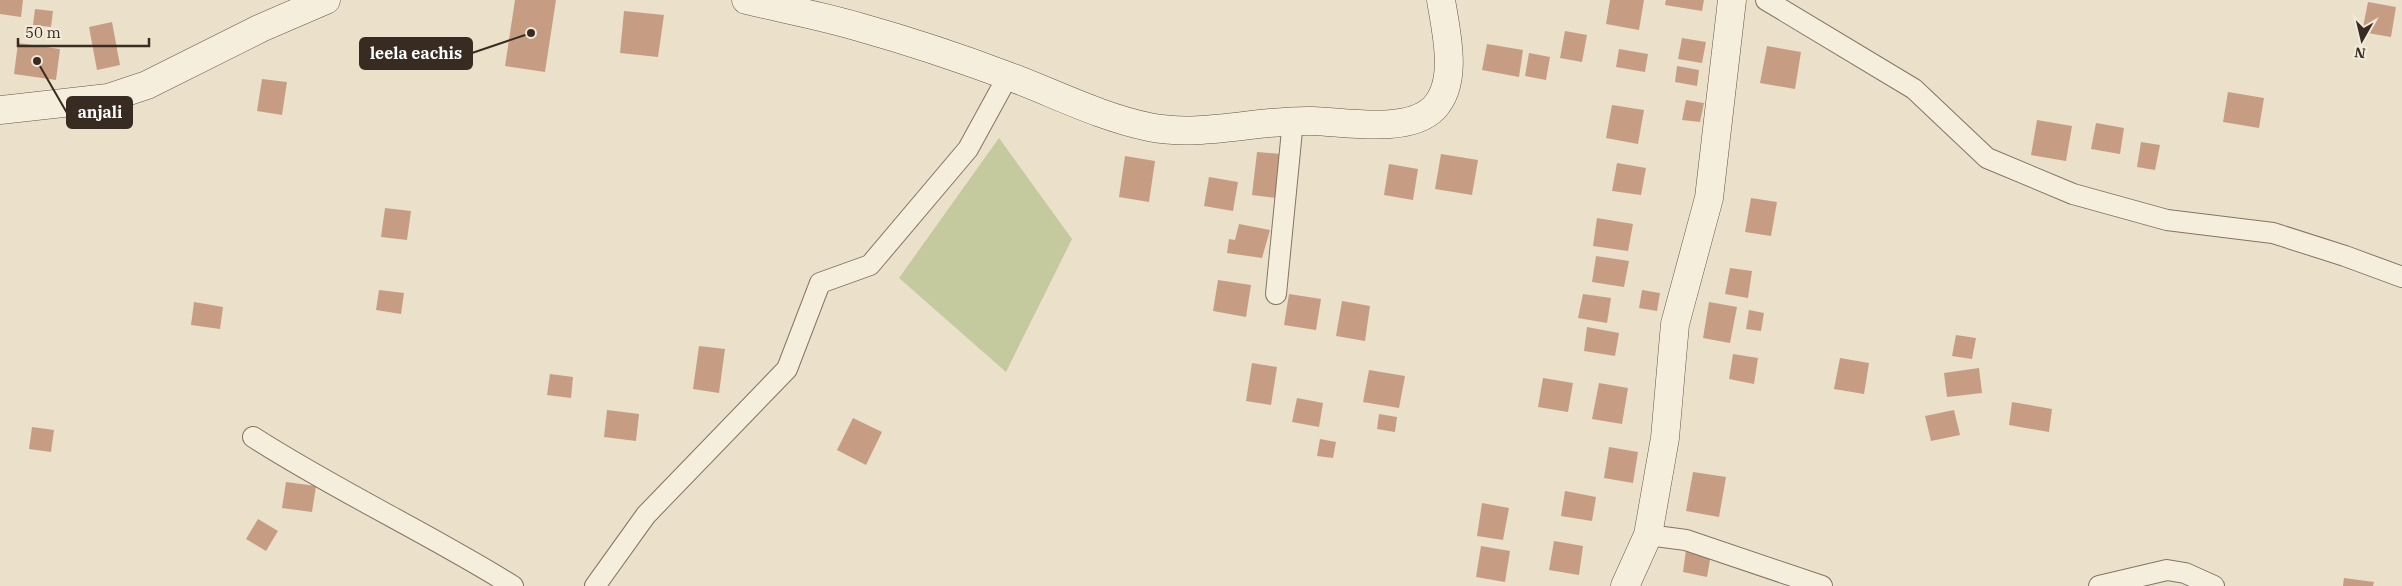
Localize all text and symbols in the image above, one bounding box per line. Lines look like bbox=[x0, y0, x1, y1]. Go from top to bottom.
scale bar bbox=[18, 15, 149, 47]
north arrow bbox=[2337, 15, 2387, 65]
text: 50 m bbox=[25, 23, 61, 42]
callout: leela eachis bbox=[360, 38, 472, 69]
text: leela eachis bbox=[370, 43, 462, 63]
text: N bbox=[2353, 43, 2367, 63]
callout: anjali bbox=[67, 97, 132, 128]
text: anjali bbox=[78, 102, 122, 122]

